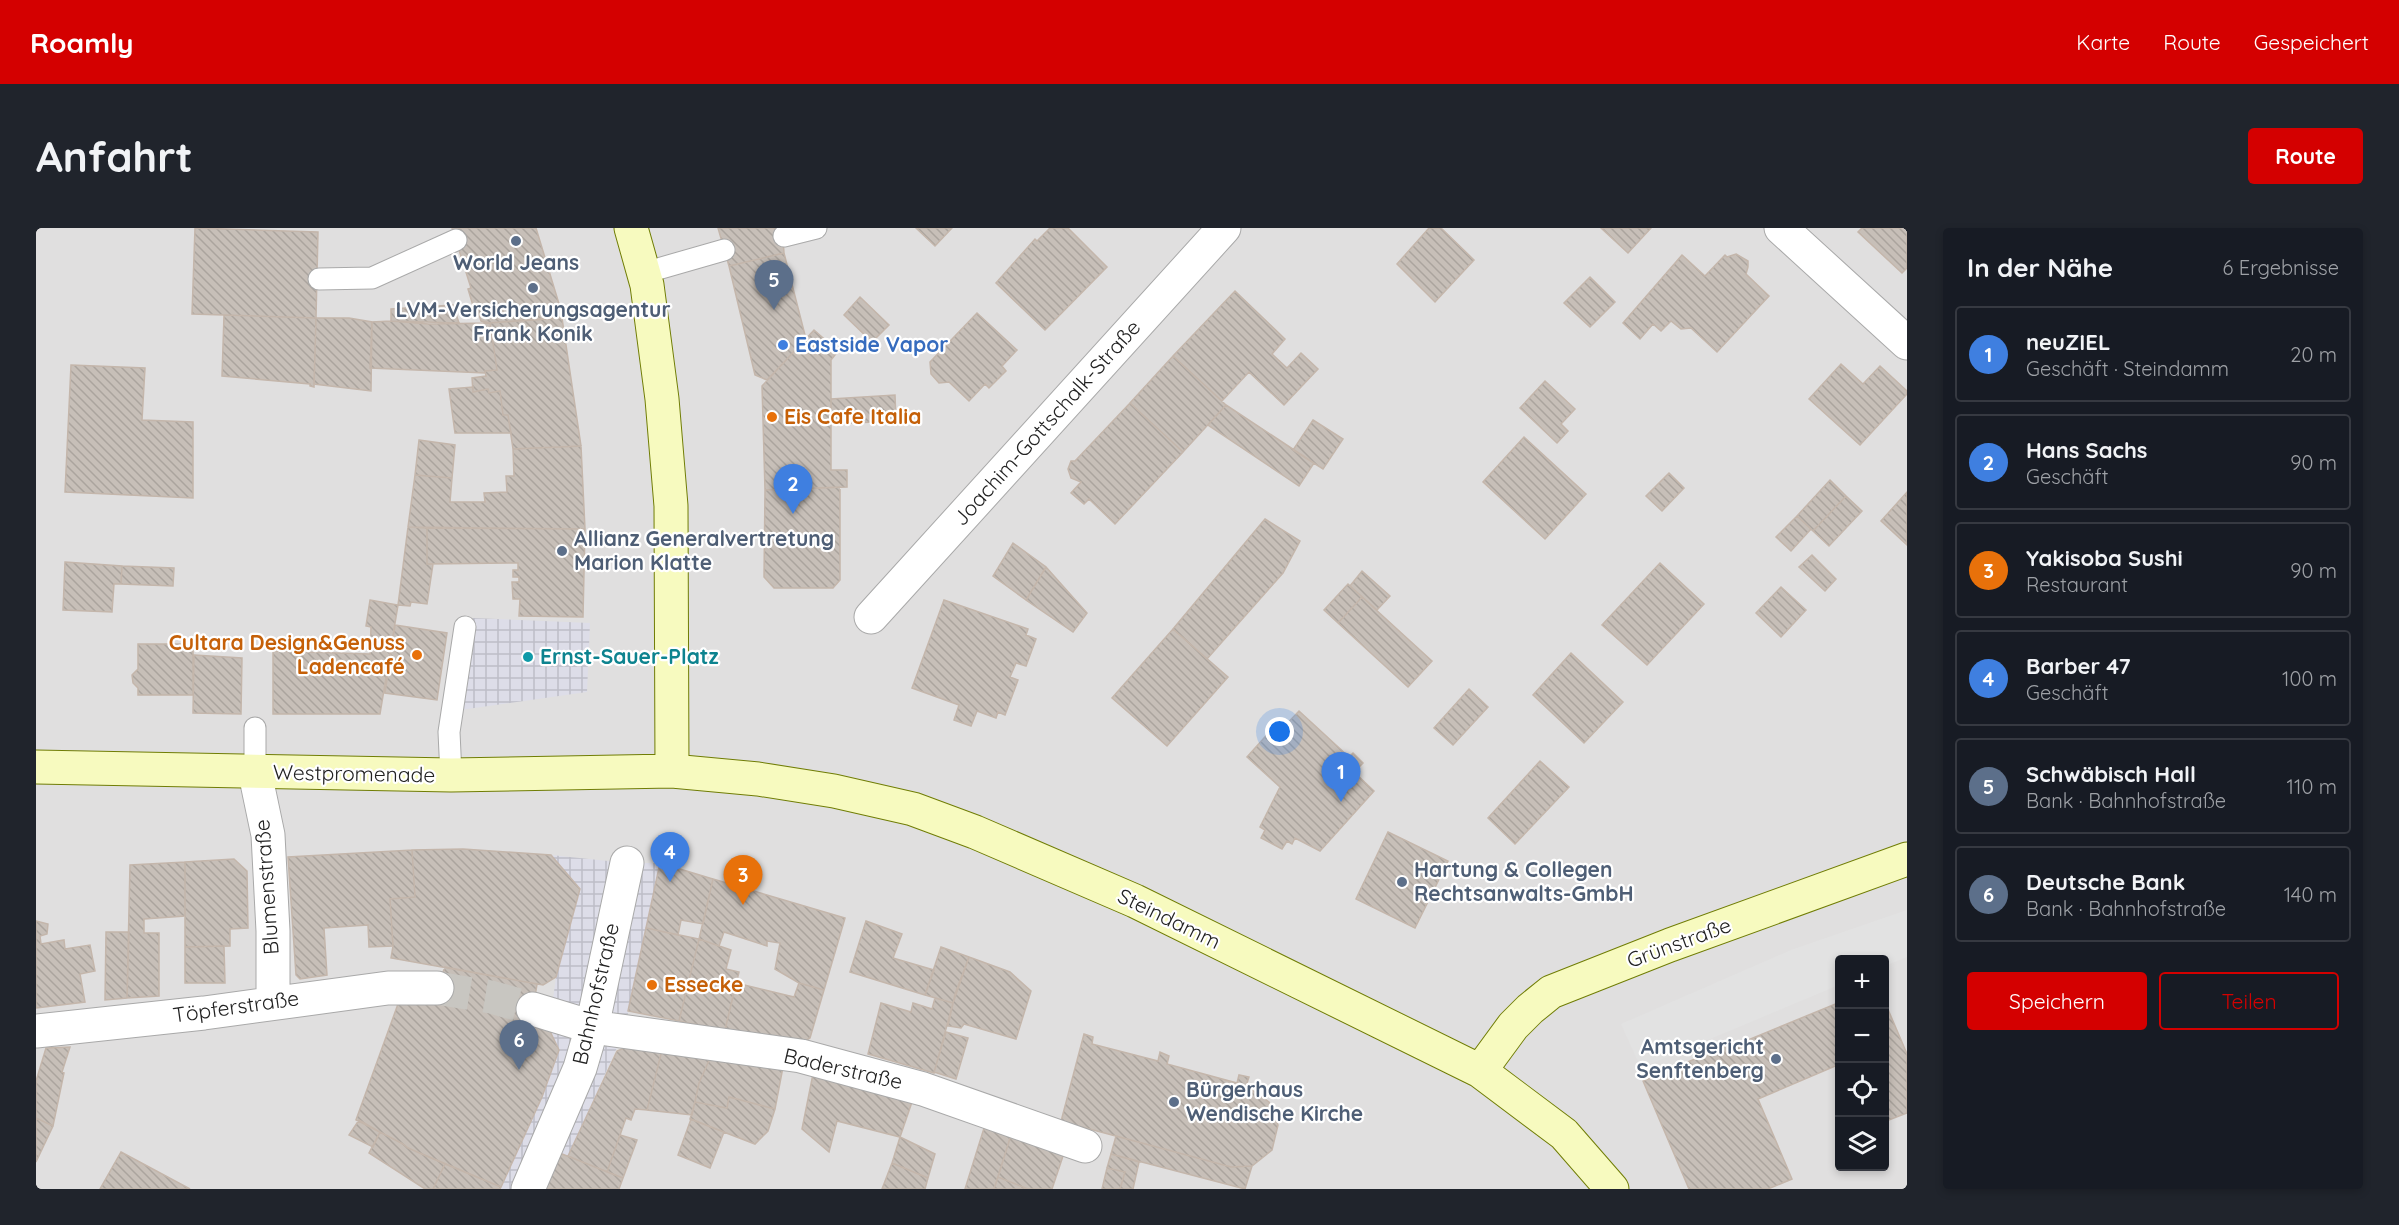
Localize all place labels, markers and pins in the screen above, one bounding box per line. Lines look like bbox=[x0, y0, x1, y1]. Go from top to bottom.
marker: World Jeans bbox=[509, 234, 523, 248]
place label: World Jeans bbox=[453, 249, 579, 275]
pin: 5 bbox=[754, 260, 794, 310]
marker: LVM-Versicherungsagentur Frank Konik bbox=[526, 281, 540, 295]
place label: LVM-Versicherungsagentur Frank Konik bbox=[396, 296, 671, 346]
place label: Eastside Vapor bbox=[795, 331, 948, 357]
marker: Eastside Vapor bbox=[776, 338, 790, 352]
place label: Eis Cafe Italia bbox=[784, 403, 922, 429]
marker: Eis Cafe Italia bbox=[765, 410, 779, 424]
pin: 2 bbox=[774, 464, 813, 514]
place label: Allianz Generalvertretung Marion Klatte bbox=[574, 525, 834, 575]
marker: Allianz Generalvertretung Marion Klatte bbox=[555, 544, 569, 558]
place label: Cultara Design&Genuss Ladencafé bbox=[169, 629, 405, 679]
place label: Ernst-Sauer-Platz bbox=[540, 643, 719, 669]
marker: Cultara Design&Genuss Ladencafé bbox=[410, 648, 424, 662]
marker: Ernst-Sauer-Platz bbox=[521, 650, 535, 664]
pin: 1 bbox=[1322, 752, 1360, 802]
pin: 4 bbox=[650, 832, 690, 882]
pin: 3 bbox=[724, 856, 762, 905]
place label: Hartung & Collegen Rechtsanwalts-GmbH bbox=[1414, 856, 1634, 906]
marker: Hartung & Collegen Rechtsanwalts-GmbH bbox=[1395, 875, 1409, 889]
place label: Essecke bbox=[664, 971, 743, 997]
marker: Essecke bbox=[645, 978, 659, 992]
pin: 6 bbox=[500, 1020, 538, 1070]
place label: Amtsgericht Senftenberg bbox=[1636, 1033, 1764, 1083]
marker: Amtsgericht Senftenberg bbox=[1769, 1052, 1783, 1066]
place label: Bürgerhaus Wendische Kirche bbox=[1186, 1076, 1363, 1126]
marker: Bürgerhaus Wendische Kirche bbox=[1167, 1095, 1181, 1109]

